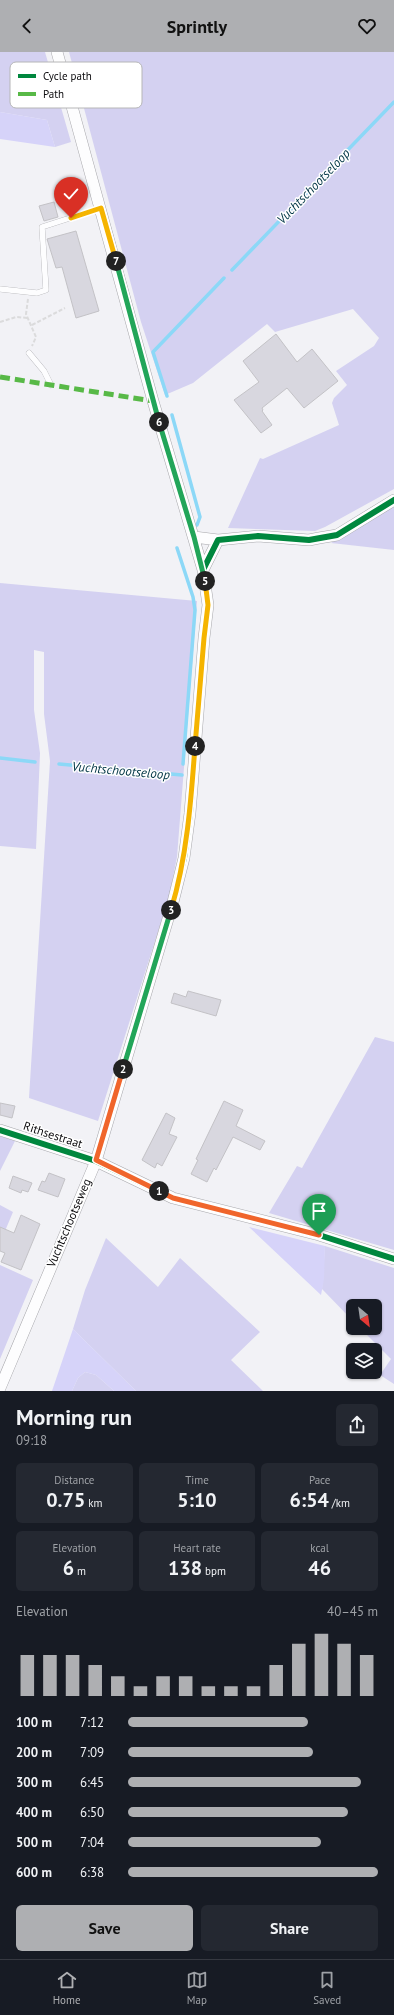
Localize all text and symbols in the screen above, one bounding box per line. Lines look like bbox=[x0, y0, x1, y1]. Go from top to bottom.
icon: back bbox=[16, 15, 38, 37]
text: Sprintly bbox=[167, 15, 227, 38]
icon: heart bbox=[356, 15, 378, 37]
legend bbox=[10, 62, 142, 108]
text: Cycle path bbox=[43, 69, 92, 83]
text: Path bbox=[43, 87, 64, 101]
water label: Vuchtschootseloop bbox=[273, 145, 354, 228]
pin bbox=[54, 177, 88, 218]
icon: check bbox=[60, 183, 82, 205]
pin: 7 bbox=[106, 251, 126, 271]
text: 7 bbox=[113, 254, 119, 268]
pin: 6 bbox=[149, 412, 169, 432]
text: 6 bbox=[156, 415, 162, 429]
pin: 5 bbox=[195, 571, 215, 591]
text: 5 bbox=[202, 574, 208, 588]
pin: 4 bbox=[185, 736, 205, 756]
text: 4 bbox=[192, 739, 198, 753]
water label: Vuchtschootseloop bbox=[71, 758, 171, 783]
pin: 3 bbox=[161, 900, 181, 920]
text: 3 bbox=[168, 903, 174, 917]
pin: 2 bbox=[113, 1059, 133, 1079]
text: 2 bbox=[120, 1062, 126, 1076]
street label: Rithsestraat bbox=[22, 1118, 85, 1151]
street label: Vuchtschootseweg bbox=[43, 1176, 94, 1270]
pin: 1 bbox=[149, 1181, 169, 1201]
text: 1 bbox=[156, 1184, 162, 1198]
pin bbox=[302, 1194, 336, 1235]
icon: arrive bbox=[308, 1200, 330, 1222]
north arrow bbox=[346, 1299, 382, 1335]
map controls bbox=[346, 1299, 382, 1379]
button: layers bbox=[346, 1343, 382, 1379]
text: Morning run bbox=[16, 1403, 132, 1431]
button: share bbox=[336, 1404, 378, 1446]
text: 09:18 bbox=[16, 1432, 47, 1449]
text: Distance bbox=[54, 1473, 94, 1487]
text: Time bbox=[185, 1473, 209, 1487]
text: Pace bbox=[309, 1473, 330, 1487]
text: 0.75 bbox=[46, 1487, 85, 1513]
text: 5:10 bbox=[177, 1487, 217, 1513]
text: 6:54 bbox=[289, 1487, 329, 1513]
text: km bbox=[85, 1496, 102, 1510]
text: /km bbox=[329, 1496, 350, 1510]
text: Elevation bbox=[52, 1541, 96, 1555]
text: Heart rate bbox=[173, 1541, 221, 1555]
text: kcal bbox=[310, 1541, 329, 1555]
text: 6 bbox=[63, 1555, 74, 1581]
text: 138 bbox=[168, 1555, 202, 1581]
text: 46 bbox=[308, 1555, 331, 1581]
text: m bbox=[74, 1564, 86, 1578]
text: bpm bbox=[202, 1564, 226, 1578]
text: Elevation bbox=[16, 1603, 68, 1620]
text: 40–45 m bbox=[327, 1603, 378, 1620]
text: 100 m bbox=[16, 1714, 52, 1731]
text: 7:12 bbox=[80, 1714, 104, 1731]
text: 200 m bbox=[16, 1744, 52, 1761]
text: 7:09 bbox=[80, 1744, 104, 1761]
text: 300 m bbox=[16, 1774, 52, 1791]
text: 6:45 bbox=[80, 1774, 104, 1791]
text: 400 m bbox=[16, 1804, 52, 1821]
text: 6:50 bbox=[80, 1804, 104, 1821]
text: 500 m bbox=[16, 1834, 52, 1851]
text: 7:04 bbox=[80, 1834, 104, 1851]
text: 600 m bbox=[16, 1864, 52, 1881]
text: 6:38 bbox=[80, 1864, 104, 1881]
button: Save bbox=[16, 1905, 193, 1951]
button: Share bbox=[201, 1905, 378, 1951]
tab: Home bbox=[53, 1969, 81, 2007]
tab: Map bbox=[186, 1969, 208, 2007]
tab: Saved bbox=[313, 1969, 341, 2007]

